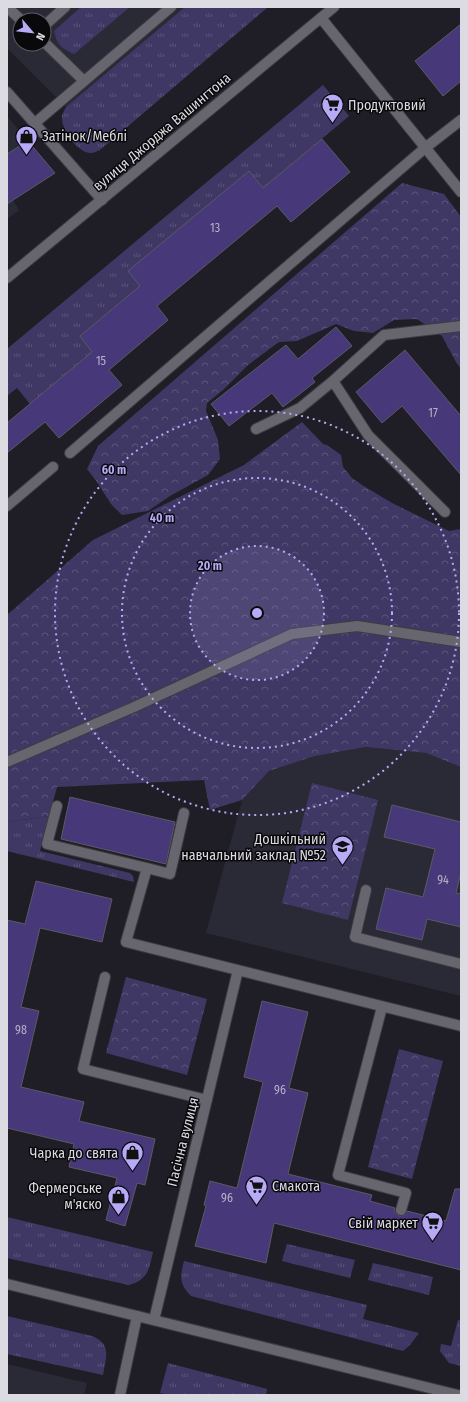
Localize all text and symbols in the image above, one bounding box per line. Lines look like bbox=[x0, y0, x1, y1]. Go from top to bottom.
north arrow bbox=[12, 12, 52, 52]
text: N bbox=[33, 30, 48, 42]
street label: вулиця Джорджа Вашингтона bbox=[90, 69, 234, 195]
supermarket icon: Продуктовий bbox=[319, 92, 345, 125]
place label: Продуктовий bbox=[348, 97, 426, 114]
shop icon: Затінок/Меблі bbox=[13, 123, 39, 156]
place label: Затінок/Меблі bbox=[42, 128, 127, 145]
house number: 13 bbox=[210, 221, 220, 235]
house number: 15 bbox=[96, 354, 107, 368]
house number: 17 bbox=[428, 406, 438, 420]
text: 60 m bbox=[102, 463, 126, 477]
text: 40 m bbox=[150, 511, 174, 525]
text: 20 m bbox=[197, 559, 222, 573]
centre of rings bbox=[250, 606, 264, 620]
place label: Дошкільний навчальний заклад №52 bbox=[181, 831, 326, 864]
school or university icon: Дошкільний навчальний заклад №52 bbox=[329, 834, 355, 867]
house number: 94 bbox=[437, 873, 449, 887]
house number: 98 bbox=[15, 1023, 27, 1037]
house number: 96 bbox=[274, 1083, 286, 1097]
street label: Пасічна вулиця bbox=[164, 1096, 202, 1188]
shop icon: Чарка до свята bbox=[120, 1140, 146, 1173]
place label: Чарка до свята bbox=[30, 1145, 118, 1162]
supermarket icon: Смакота bbox=[243, 1173, 269, 1206]
place label: Смакота bbox=[272, 1178, 320, 1195]
place label: Фермерське м'яско bbox=[29, 1180, 102, 1213]
shop icon: Фермерське м'яско bbox=[105, 1183, 131, 1216]
house number: 96 bbox=[221, 1191, 233, 1205]
supermarket icon: Свій маркет bbox=[420, 1210, 446, 1243]
place label: Свій маркет bbox=[348, 1215, 418, 1232]

